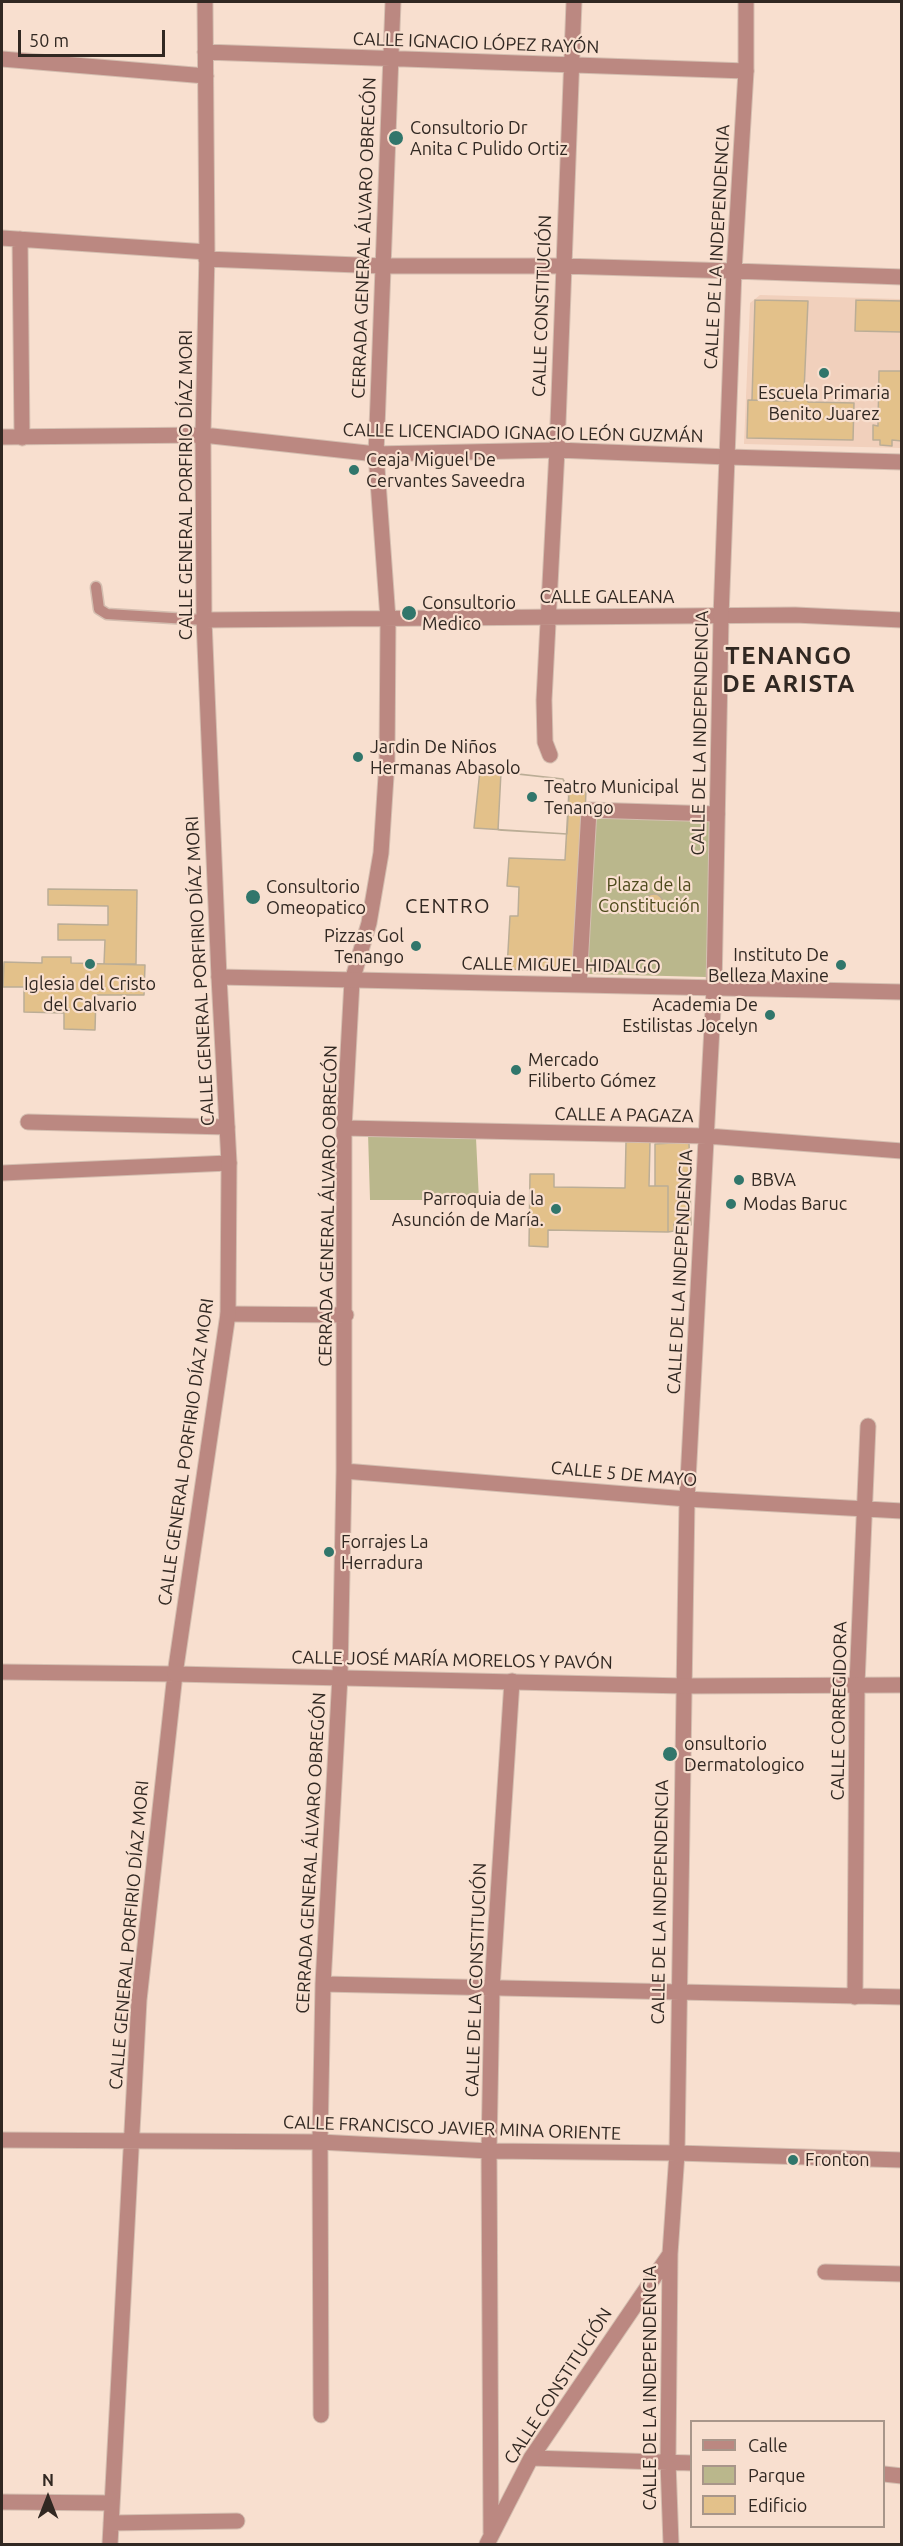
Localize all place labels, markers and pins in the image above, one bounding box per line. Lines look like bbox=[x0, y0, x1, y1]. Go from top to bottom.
place label: Consultorio Dr Anita C Pulido Ortiz bbox=[410, 117, 568, 160]
marker: Consultorio Dr Anita C Pulido Ortiz bbox=[387, 129, 405, 147]
marker: Escuela Primaria Benito Juarez bbox=[817, 366, 831, 380]
place label: Escuela Primaria Benito Juarez bbox=[758, 382, 890, 424]
place label: Ceaja Miguel De Cervantes Saveedra bbox=[366, 449, 525, 492]
marker: Ceaja Miguel De Cervantes Saveedra bbox=[347, 463, 361, 477]
place label: Consultorio Medico bbox=[422, 592, 516, 634]
marker: Consultorio Medico bbox=[400, 604, 418, 622]
place label: Jardin De Niños Hermanas Abasolo bbox=[370, 736, 521, 778]
marker: Jardin De Niños Hermanas Abasolo bbox=[351, 750, 365, 764]
place label: Teatro Municipal Tenango bbox=[544, 776, 679, 818]
marker: Teatro Municipal Tenango bbox=[525, 790, 539, 804]
place label: Consultorio Omeopatico bbox=[266, 876, 366, 918]
marker: Consultorio Omeopatico bbox=[244, 888, 262, 906]
place label: Pizzas Gol Tenango bbox=[324, 925, 404, 968]
marker: Pizzas Gol Tenango bbox=[409, 939, 423, 953]
place label: Instituto De Belleza Maxine bbox=[708, 944, 829, 986]
marker: Iglesia del Cristo del Calvario bbox=[83, 957, 97, 971]
marker: Instituto De Belleza Maxine bbox=[834, 958, 848, 972]
place label: Iglesia del Cristo del Calvario bbox=[24, 973, 156, 1016]
place label: Academia De Estilistas Jocelyn bbox=[622, 994, 758, 1036]
marker: Academia De Estilistas Jocelyn bbox=[763, 1008, 777, 1022]
place label: Mercado Filiberto Gómez bbox=[528, 1049, 656, 1092]
marker: Mercado Filiberto Gómez bbox=[509, 1063, 523, 1077]
place label: BBVA bbox=[751, 1169, 796, 1191]
marker: BBVA bbox=[732, 1173, 746, 1187]
place label: Parroquia de la Asunción de María. bbox=[392, 1188, 544, 1230]
place label: Modas Baruc bbox=[743, 1193, 847, 1215]
marker: Modas Baruc bbox=[724, 1197, 738, 1211]
marker: Parroquia de la Asunción de María. bbox=[549, 1202, 563, 1216]
place label: Forrajes La Herradura bbox=[341, 1531, 429, 1574]
marker: Forrajes La Herradura bbox=[322, 1545, 336, 1559]
place label: onsultorio Dermatologico bbox=[684, 1733, 805, 1776]
marker: onsultorio Dermatologico bbox=[661, 1745, 679, 1763]
place label: Fronton bbox=[805, 2149, 870, 2171]
marker: Fronton bbox=[786, 2153, 800, 2167]

